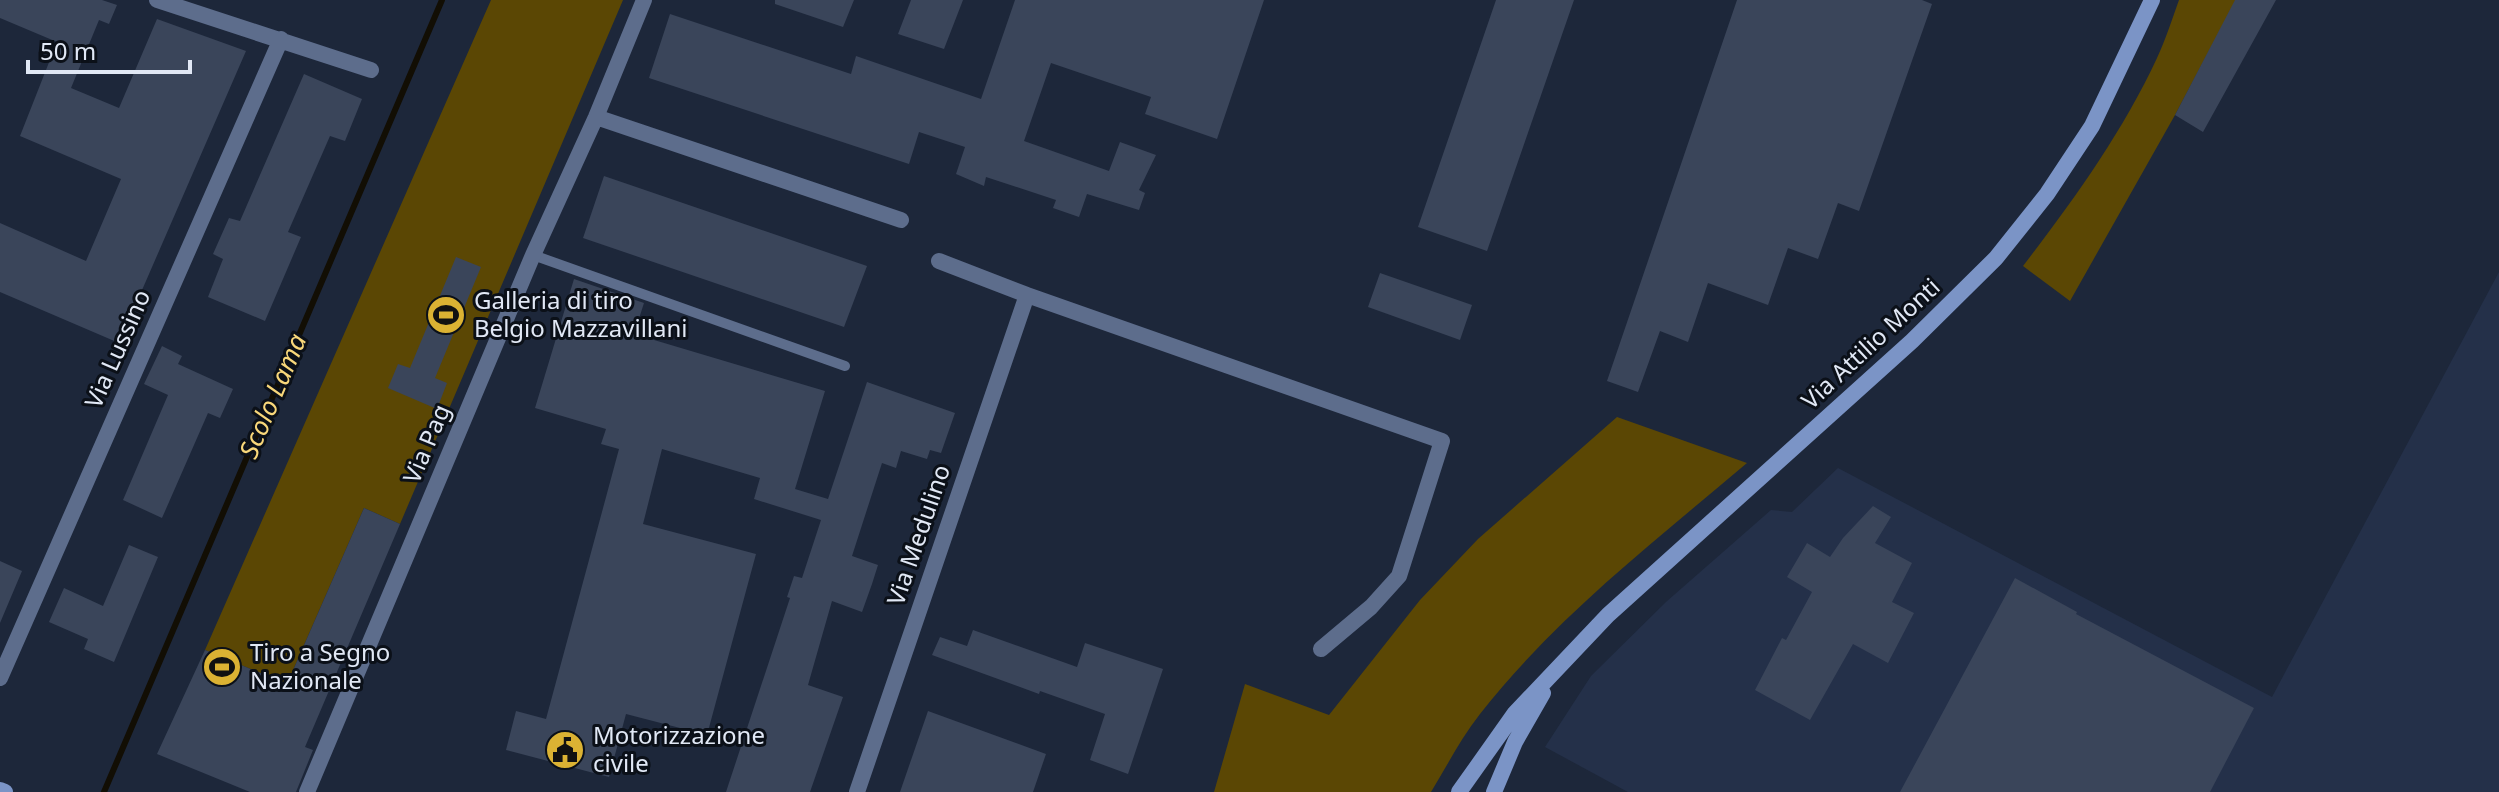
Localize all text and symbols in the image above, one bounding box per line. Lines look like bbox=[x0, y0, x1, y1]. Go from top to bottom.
scale bar bbox=[28, 24, 190, 74]
text: 50 m bbox=[40, 34, 96, 67]
street label: Via Attilio Monti bbox=[1794, 270, 1946, 416]
place label: Galleria di tiro Belgio Mazzavillani bbox=[474, 283, 688, 344]
street label: Via Lussino bbox=[76, 284, 157, 413]
sports icon: Galleria di tiro Belgio Mazzavillani bbox=[425, 294, 467, 336]
water label: Scolo Lama bbox=[230, 327, 315, 464]
street label: Via Pag bbox=[394, 399, 457, 488]
street label: Via Medulino bbox=[878, 460, 957, 609]
place label: Tiro a Segno Nazionale bbox=[250, 635, 390, 696]
sports icon: Tiro a Segno Nazionale bbox=[201, 646, 243, 688]
place label: Motorizzazione civile bbox=[593, 718, 765, 779]
public building icon: Motorizzazione civile bbox=[544, 729, 586, 771]

